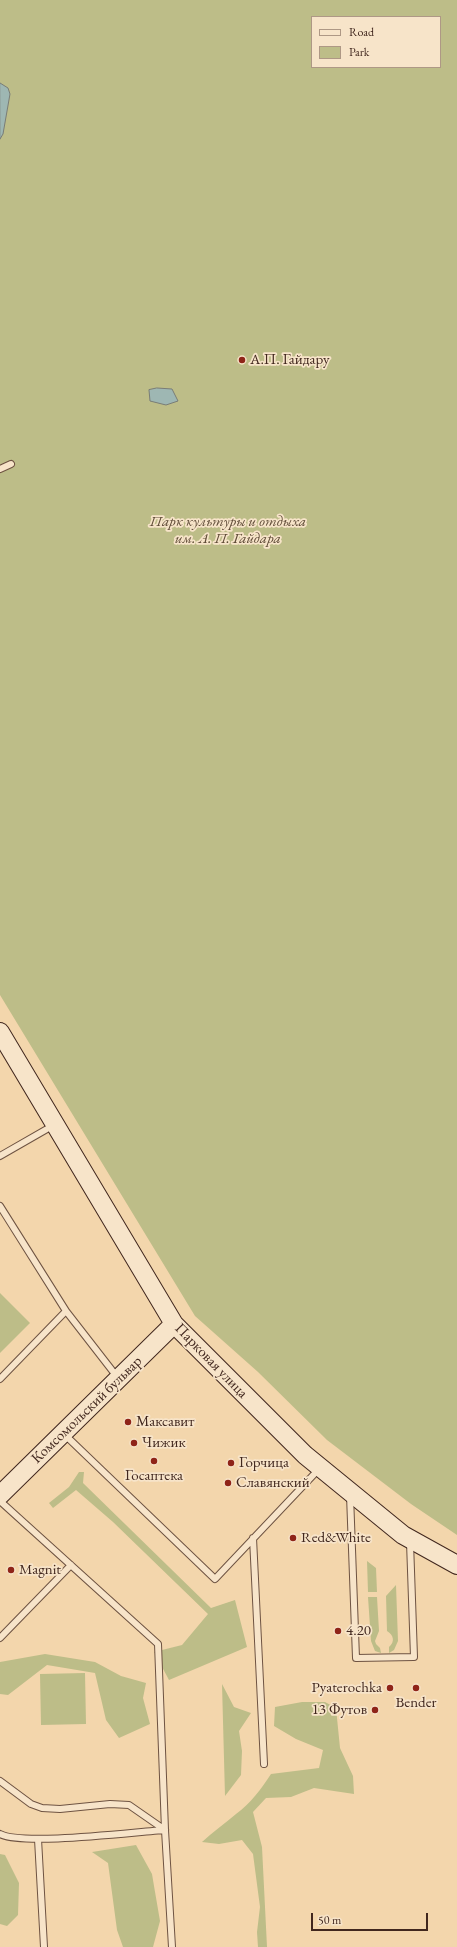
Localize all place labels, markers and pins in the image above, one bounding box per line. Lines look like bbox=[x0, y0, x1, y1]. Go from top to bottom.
place label: А.П. Гайдару bbox=[250, 351, 329, 369]
marker: А.П. Гайдару bbox=[237, 355, 247, 365]
place label: Максавит bbox=[136, 1413, 194, 1431]
marker: Максавит bbox=[123, 1417, 133, 1427]
place label: Чижик bbox=[142, 1434, 186, 1452]
marker: Чижик bbox=[129, 1438, 139, 1448]
place label: Горчица bbox=[239, 1454, 289, 1472]
marker: Госаптека bbox=[149, 1456, 159, 1466]
marker: Горчица bbox=[226, 1458, 236, 1468]
place label: Госаптека bbox=[125, 1467, 183, 1485]
place label: Славянский bbox=[236, 1474, 310, 1492]
marker: Славянский bbox=[223, 1478, 233, 1488]
place label: Red&White bbox=[301, 1529, 371, 1547]
marker: Red&White bbox=[288, 1533, 298, 1543]
place label: Magnit bbox=[19, 1561, 61, 1579]
marker: Magnit bbox=[6, 1565, 16, 1575]
place label: 4.20 bbox=[346, 1622, 371, 1640]
marker: 4.20 bbox=[333, 1626, 343, 1636]
place label: Pyaterochka bbox=[312, 1679, 382, 1697]
marker: Pyaterochka bbox=[385, 1683, 395, 1693]
marker: Bender bbox=[411, 1683, 421, 1693]
place label: Bender bbox=[395, 1694, 437, 1712]
place label: 13 Футов bbox=[312, 1701, 367, 1719]
marker: 13 Футов bbox=[370, 1705, 380, 1715]

